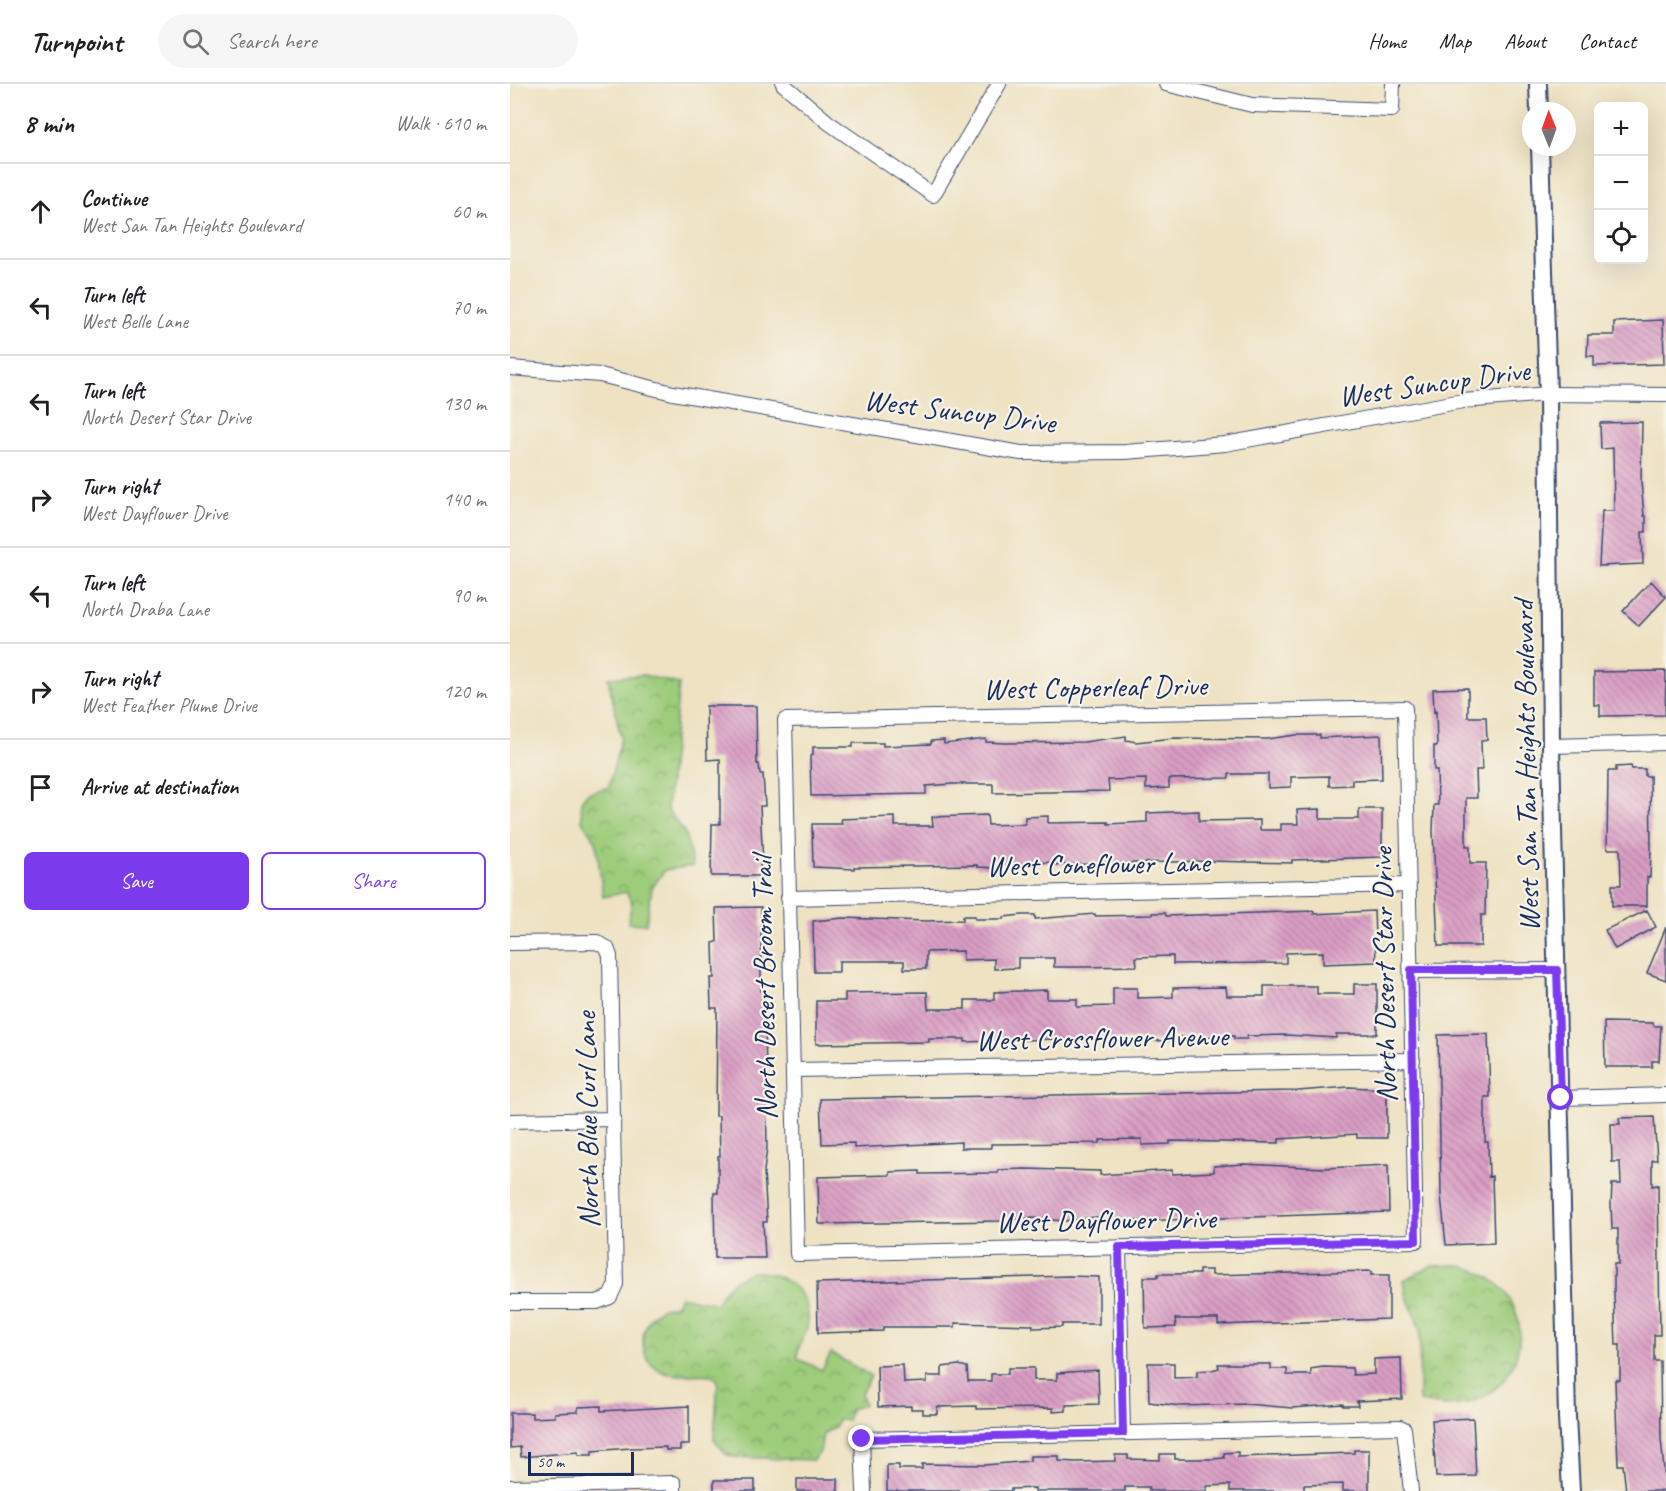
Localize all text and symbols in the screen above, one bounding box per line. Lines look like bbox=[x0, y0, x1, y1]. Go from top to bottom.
search box bbox=[158, 14, 578, 68]
text: Turnpoint bbox=[30, 24, 122, 59]
icon: search bbox=[179, 25, 212, 58]
text: Search here bbox=[227, 27, 317, 55]
text: Home bbox=[1368, 28, 1406, 54]
text: Map bbox=[1439, 28, 1471, 54]
text: About bbox=[1504, 28, 1546, 54]
text: Contact bbox=[1579, 28, 1636, 54]
north arrow bbox=[1522, 102, 1576, 156]
map controls bbox=[1594, 102, 1648, 264]
button: + bbox=[1594, 102, 1648, 156]
text: 8 min bbox=[24, 107, 74, 140]
text: Walk · 610 m bbox=[396, 111, 486, 136]
button: − bbox=[1594, 156, 1648, 210]
text: Continue bbox=[81, 185, 147, 213]
icon: ahead bbox=[24, 195, 57, 228]
text: 60 m bbox=[452, 199, 486, 224]
button: locate bbox=[1594, 210, 1648, 264]
text: West San Tan Heights Boulevard bbox=[81, 213, 302, 238]
text: Turn left bbox=[81, 281, 145, 309]
icon: left bbox=[24, 291, 57, 324]
text: 70 m bbox=[452, 295, 486, 320]
text: West Belle Lane bbox=[81, 309, 188, 334]
street label: West Suncup Drive bbox=[1336, 350, 1534, 415]
text: Turn left bbox=[81, 377, 145, 405]
street label: West Suncup Drive bbox=[862, 380, 1060, 442]
icon: left bbox=[24, 387, 57, 420]
text: 130 m bbox=[443, 391, 486, 416]
text: North Desert Star Drive bbox=[81, 405, 251, 430]
text: Turn right bbox=[81, 473, 158, 501]
icon: right bbox=[24, 483, 57, 516]
text: 140 m bbox=[443, 487, 486, 512]
text: West Dayflower Drive bbox=[81, 501, 228, 526]
text: Turn left bbox=[81, 569, 145, 597]
icon: left bbox=[24, 579, 57, 612]
text: 90 m bbox=[452, 583, 486, 608]
street label: West San Tan Heights Boulevard bbox=[1504, 596, 1548, 932]
text: North Draba Lane bbox=[81, 597, 209, 622]
text: Turn right bbox=[81, 665, 158, 693]
street label: West Copperleaf Drive bbox=[983, 666, 1209, 708]
icon: right bbox=[24, 675, 57, 708]
text: 120 m bbox=[443, 679, 486, 704]
text: West Feather Plume Drive bbox=[81, 693, 257, 718]
icon: arrive bbox=[24, 771, 57, 804]
text: Arrive at destination bbox=[81, 773, 238, 801]
street label: West Coneflower Lane bbox=[986, 843, 1212, 885]
street label: North Desert Star Drive bbox=[1363, 845, 1405, 1103]
street label: North Desert Broom Trail bbox=[743, 851, 785, 1120]
button: Save bbox=[24, 852, 249, 910]
button: Share bbox=[261, 852, 486, 910]
street label: North Blue Curl Lane bbox=[566, 1009, 608, 1229]
street label: West Crossflower Avenue bbox=[976, 1017, 1231, 1059]
route start bbox=[1547, 1084, 1573, 1110]
street label: West Dayflower Drive bbox=[996, 1199, 1218, 1241]
route end bbox=[848, 1425, 874, 1451]
scale bar bbox=[528, 1449, 634, 1476]
text: 50 m bbox=[537, 1452, 564, 1472]

